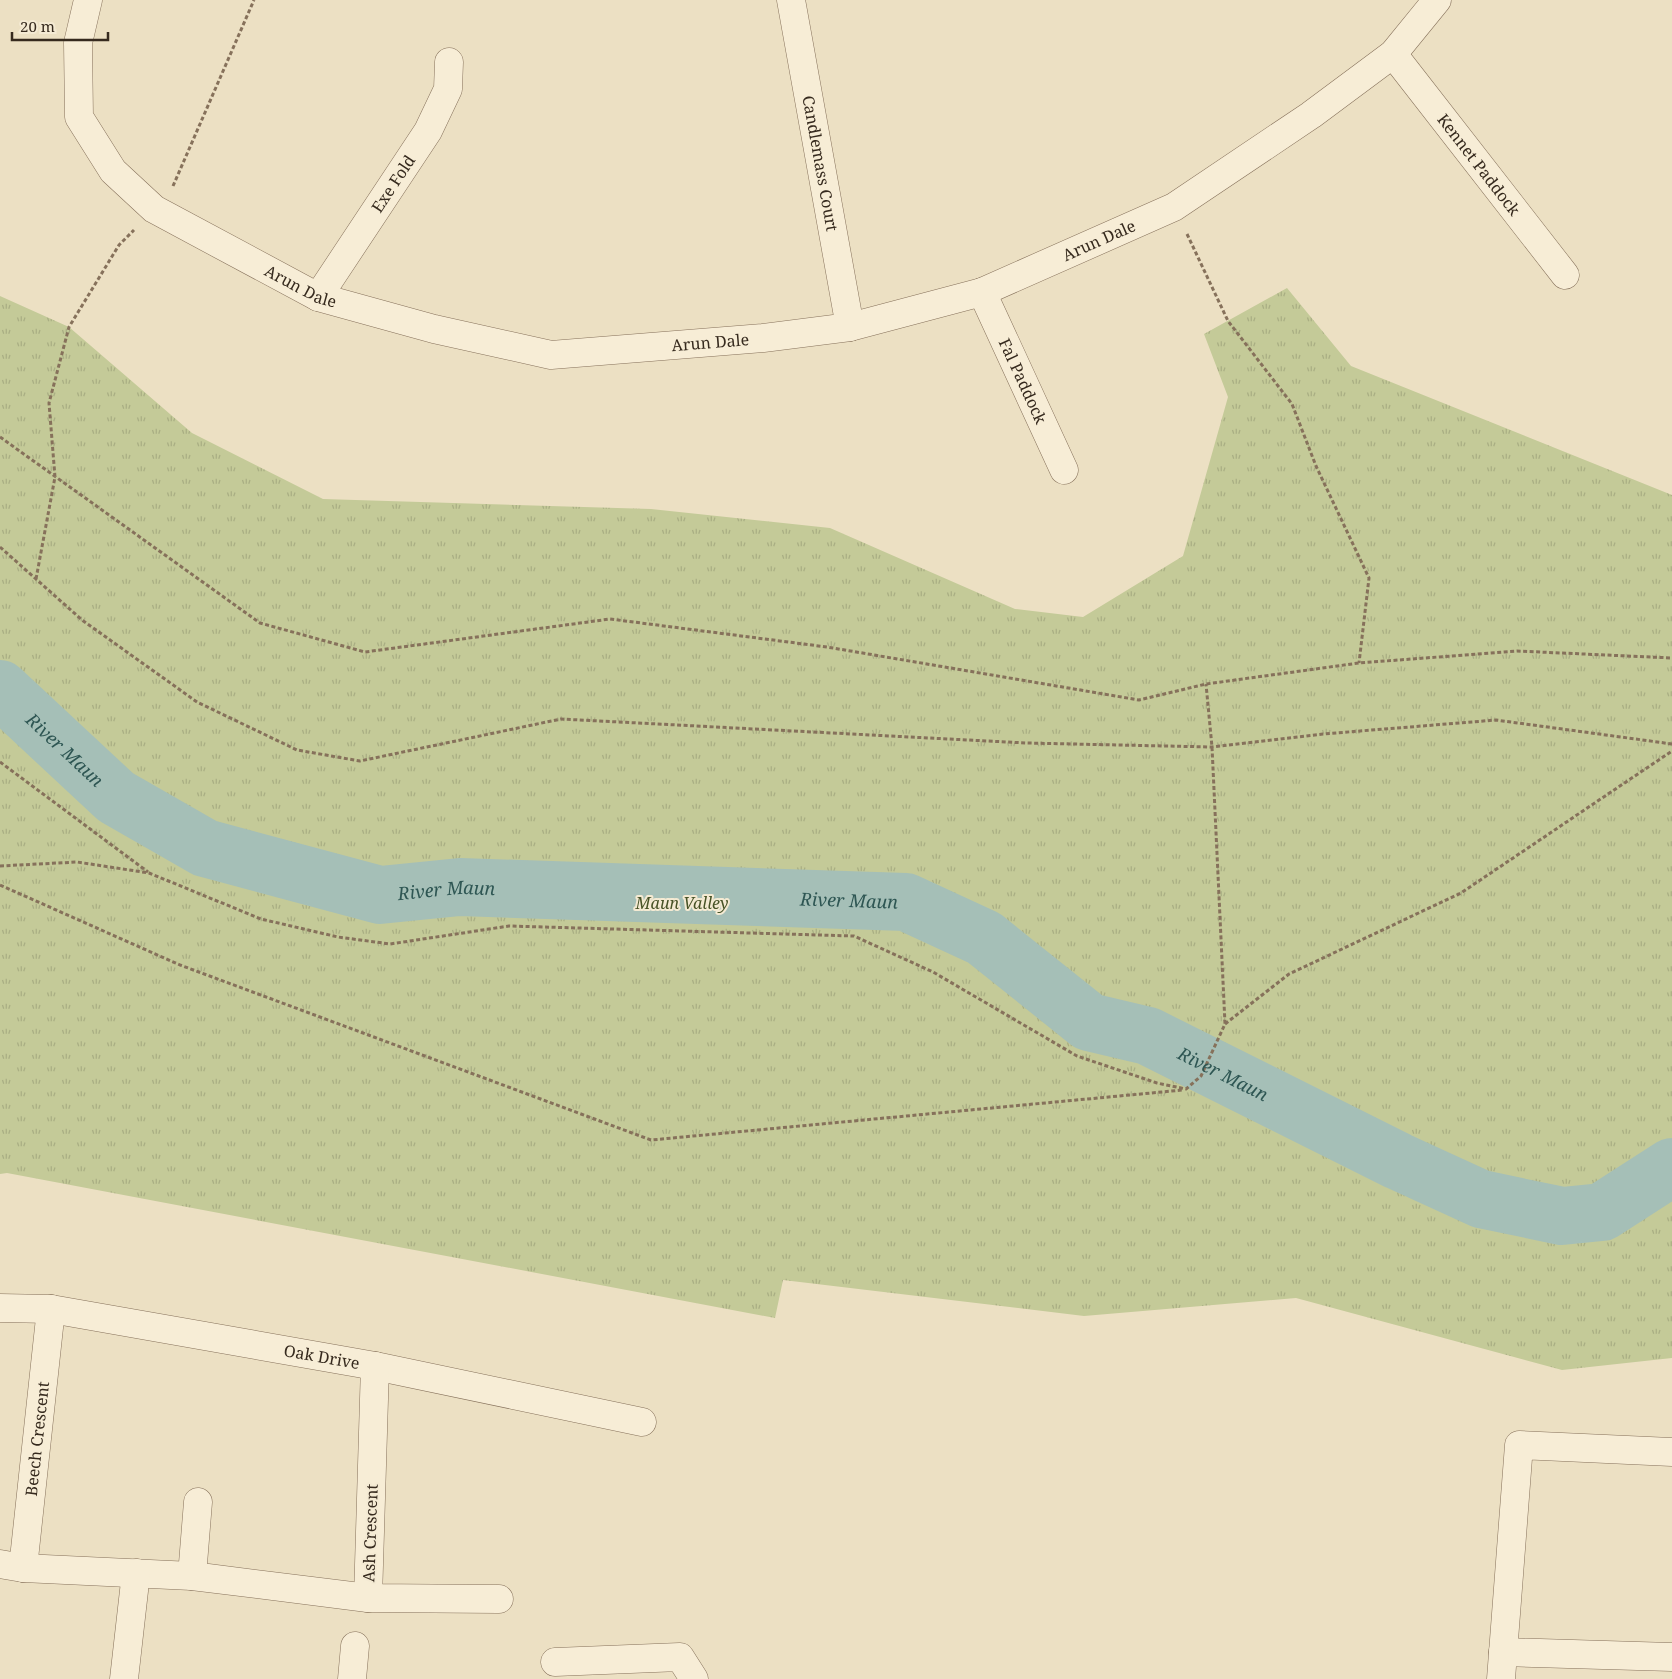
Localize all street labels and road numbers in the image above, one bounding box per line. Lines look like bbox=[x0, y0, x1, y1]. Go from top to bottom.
street label: Candlemass Court bbox=[797, 94, 844, 233]
street label: Kennet Paddock bbox=[1432, 109, 1526, 220]
street label: Exe Fold bbox=[366, 150, 420, 217]
street label: Arun Dale bbox=[1059, 214, 1139, 266]
street label: Arun Dale bbox=[261, 259, 339, 313]
street label: Arun Dale bbox=[671, 328, 750, 356]
street label: Fal Paddock bbox=[994, 335, 1052, 428]
street label: Oak Drive bbox=[282, 1339, 361, 1374]
street label: Beech Crescent bbox=[20, 1380, 54, 1497]
street label: Ash Crescent bbox=[357, 1483, 383, 1583]

